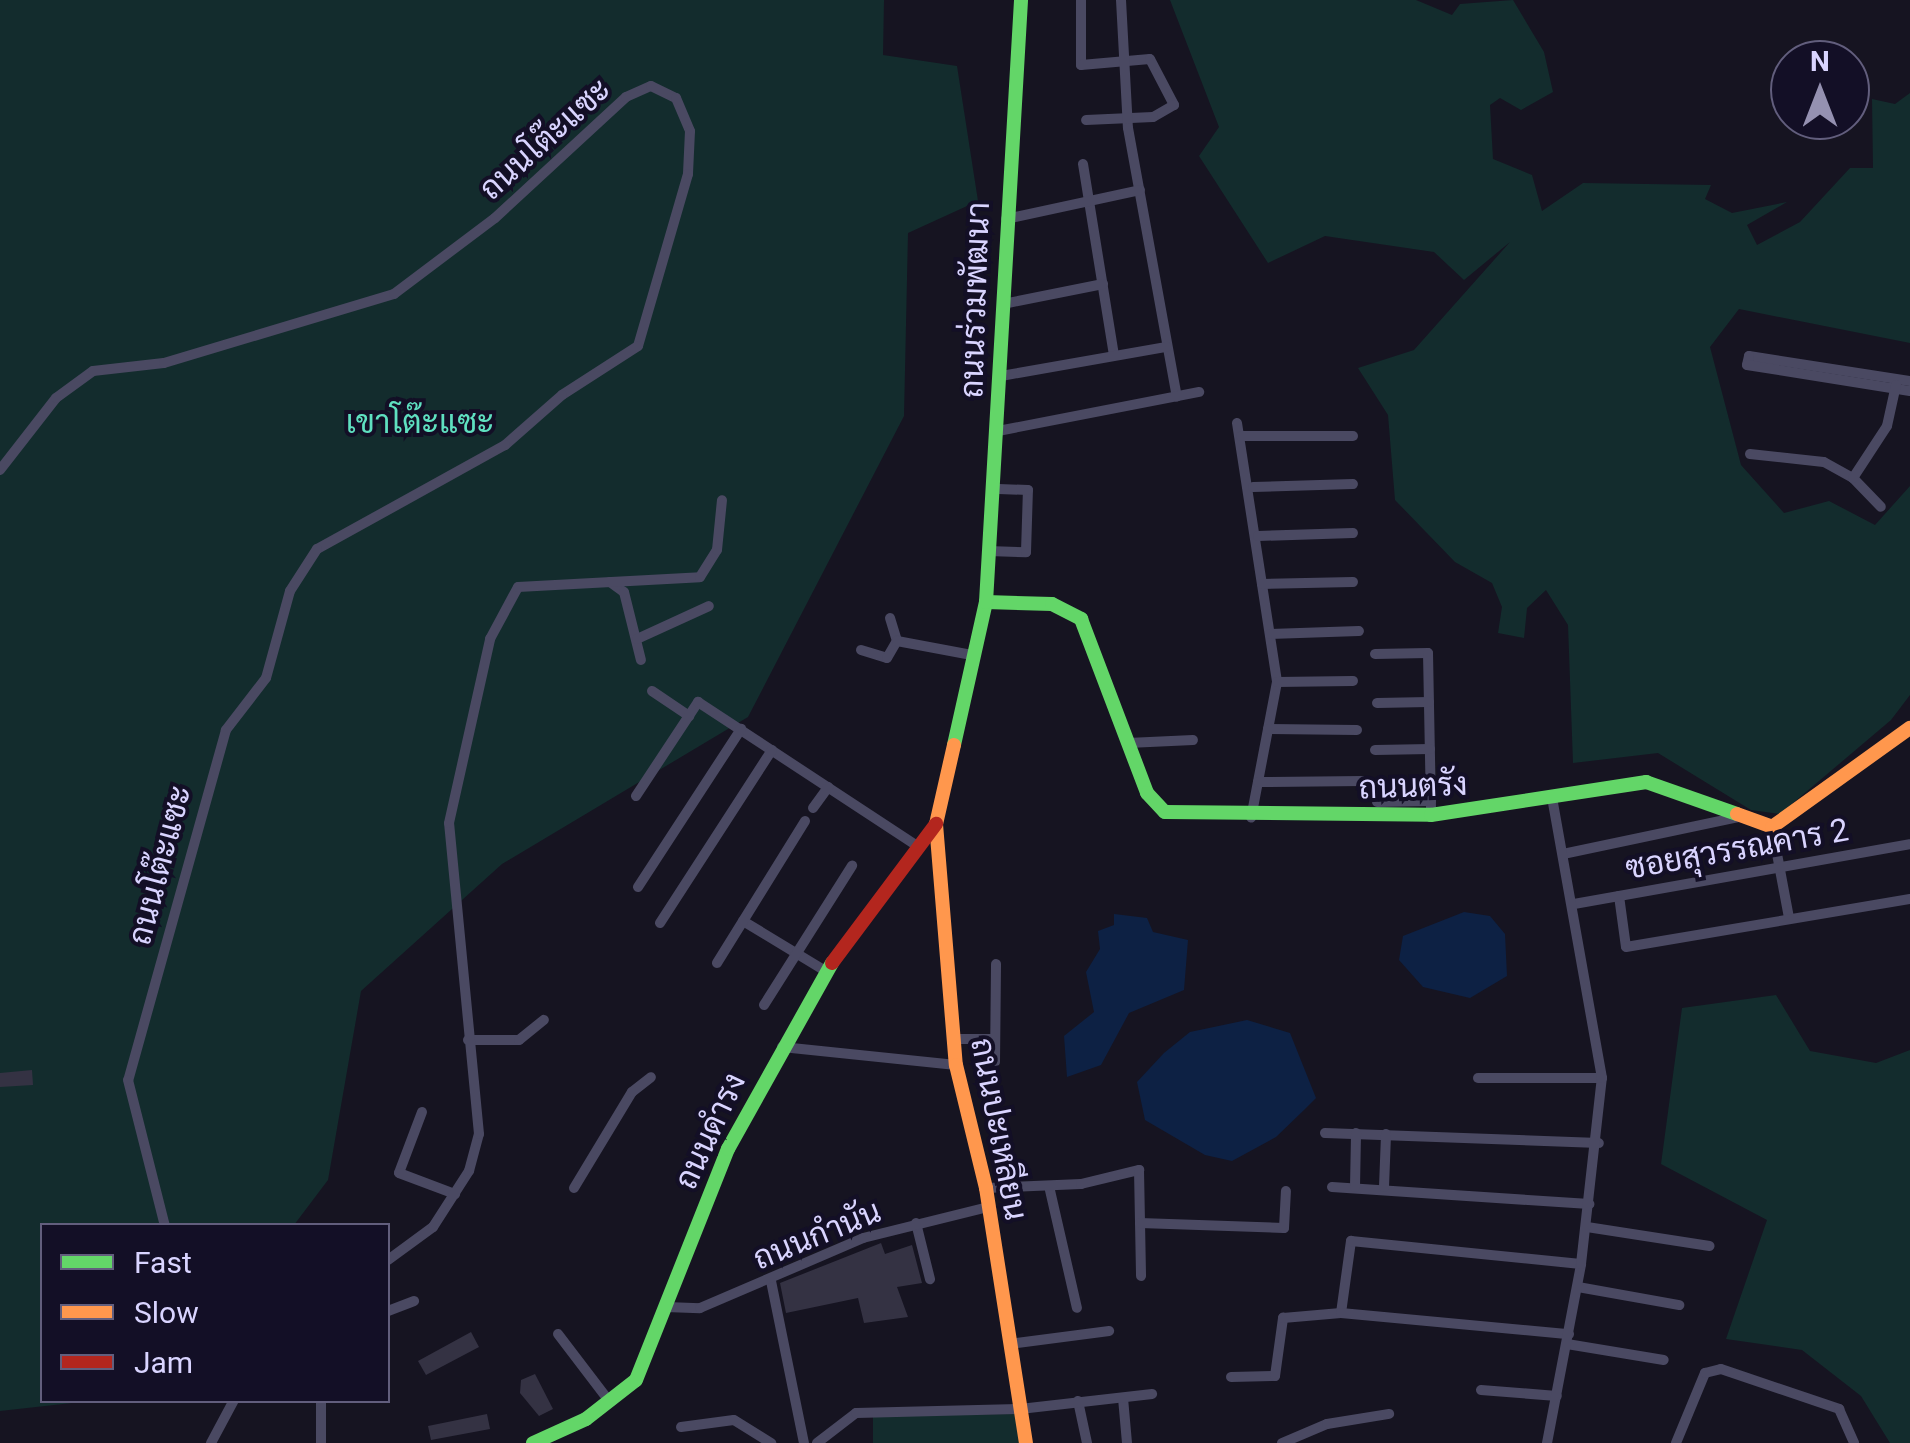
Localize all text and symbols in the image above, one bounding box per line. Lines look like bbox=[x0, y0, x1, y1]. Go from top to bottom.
north arrow bbox=[1770, 40, 1870, 140]
text: N bbox=[1810, 45, 1830, 78]
street label: ถนนโต๊ะแซะ bbox=[471, 70, 619, 208]
street label: ถนนร่วมพัฒนา bbox=[952, 201, 998, 399]
park label: เขาโต๊ะแซะ bbox=[346, 403, 494, 441]
street label: ถนนตรัง bbox=[1358, 765, 1468, 807]
street label: ถนนโต๊ะแซะ bbox=[120, 781, 200, 949]
street label: ซอยสุวรรณคาร 2 bbox=[1623, 811, 1851, 887]
street label: ถนนปะเหลียน bbox=[963, 1035, 1035, 1223]
street label: ถนนดำรง bbox=[666, 1067, 754, 1195]
street label: ถนนกำนัน bbox=[748, 1192, 886, 1278]
legend bbox=[40, 1223, 390, 1403]
text: Fast bbox=[134, 1245, 192, 1280]
text: Slow bbox=[134, 1295, 199, 1330]
text: Jam bbox=[134, 1345, 193, 1380]

